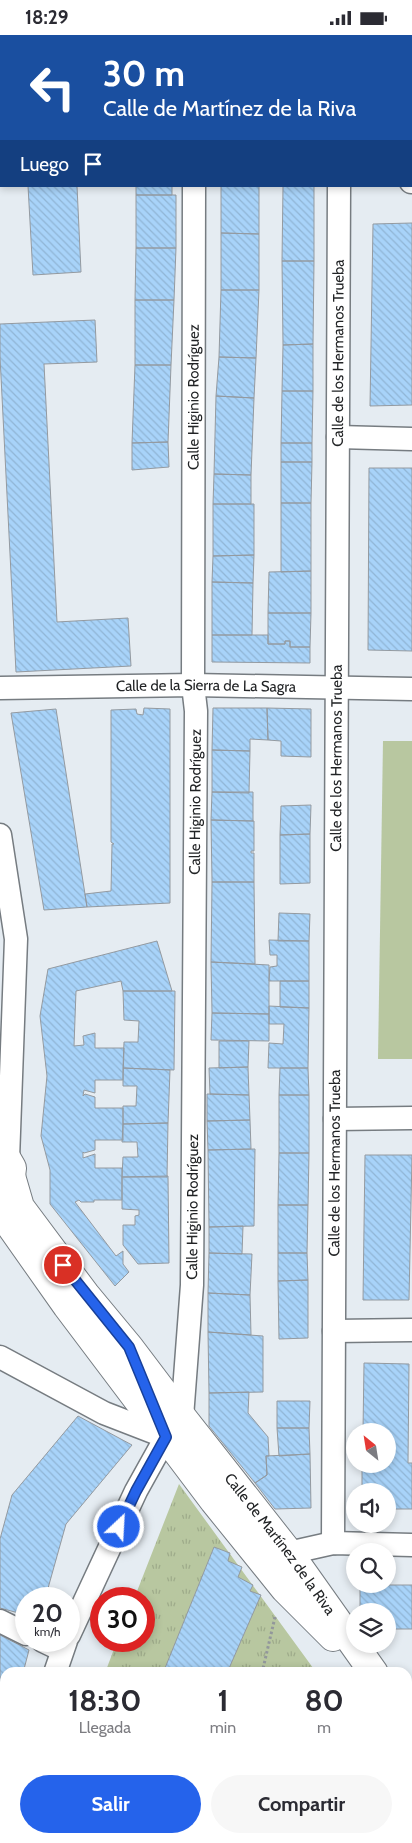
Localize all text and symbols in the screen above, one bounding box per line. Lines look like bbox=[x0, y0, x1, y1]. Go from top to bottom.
text: 18:29 bbox=[25, 6, 68, 29]
text: 30 m bbox=[103, 52, 185, 95]
icon: left bbox=[20, 55, 85, 120]
text: Calle de Martínez de la Riva bbox=[103, 95, 356, 122]
icon: arrive bbox=[79, 150, 107, 178]
text: Luego bbox=[20, 153, 69, 176]
street label: Calle de los Hermanos Trueba bbox=[329, 259, 348, 447]
street label: Calle Higinio Rodríguez bbox=[184, 324, 203, 470]
street label: Calle de los Hermanos Trueba bbox=[327, 664, 346, 852]
street label: Calle de la Sierra de La Sagra bbox=[116, 676, 297, 696]
street label: Calle Higinio Rodríguez bbox=[186, 729, 205, 875]
street label: Calle de los Hermanos Trueba bbox=[325, 1069, 344, 1257]
street label: Calle Higinio Rodríguez bbox=[183, 1134, 202, 1280]
pin bbox=[42, 1244, 84, 1286]
icon: arrive bbox=[49, 1251, 77, 1279]
north arrow bbox=[346, 1423, 396, 1473]
map controls bbox=[346, 1423, 396, 1653]
street label: Calle de Martínez de la Riva bbox=[221, 1470, 339, 1619]
button: sound bbox=[346, 1483, 396, 1533]
position arrow bbox=[92, 1500, 144, 1552]
button: search bbox=[346, 1543, 396, 1593]
speed limit sign: 30 bbox=[90, 1587, 155, 1652]
text: 20 bbox=[32, 1598, 63, 1628]
button: layers bbox=[346, 1603, 396, 1653]
text: km/h bbox=[34, 1624, 61, 1639]
text: 18:30 bbox=[68, 1682, 141, 1719]
text: 1 bbox=[217, 1682, 228, 1719]
text: 80 bbox=[304, 1682, 344, 1719]
text: Llegada bbox=[79, 1718, 131, 1737]
text: min bbox=[210, 1718, 236, 1737]
text: m bbox=[317, 1718, 331, 1737]
button: Salir bbox=[20, 1775, 201, 1833]
button: Compartir bbox=[211, 1775, 392, 1833]

